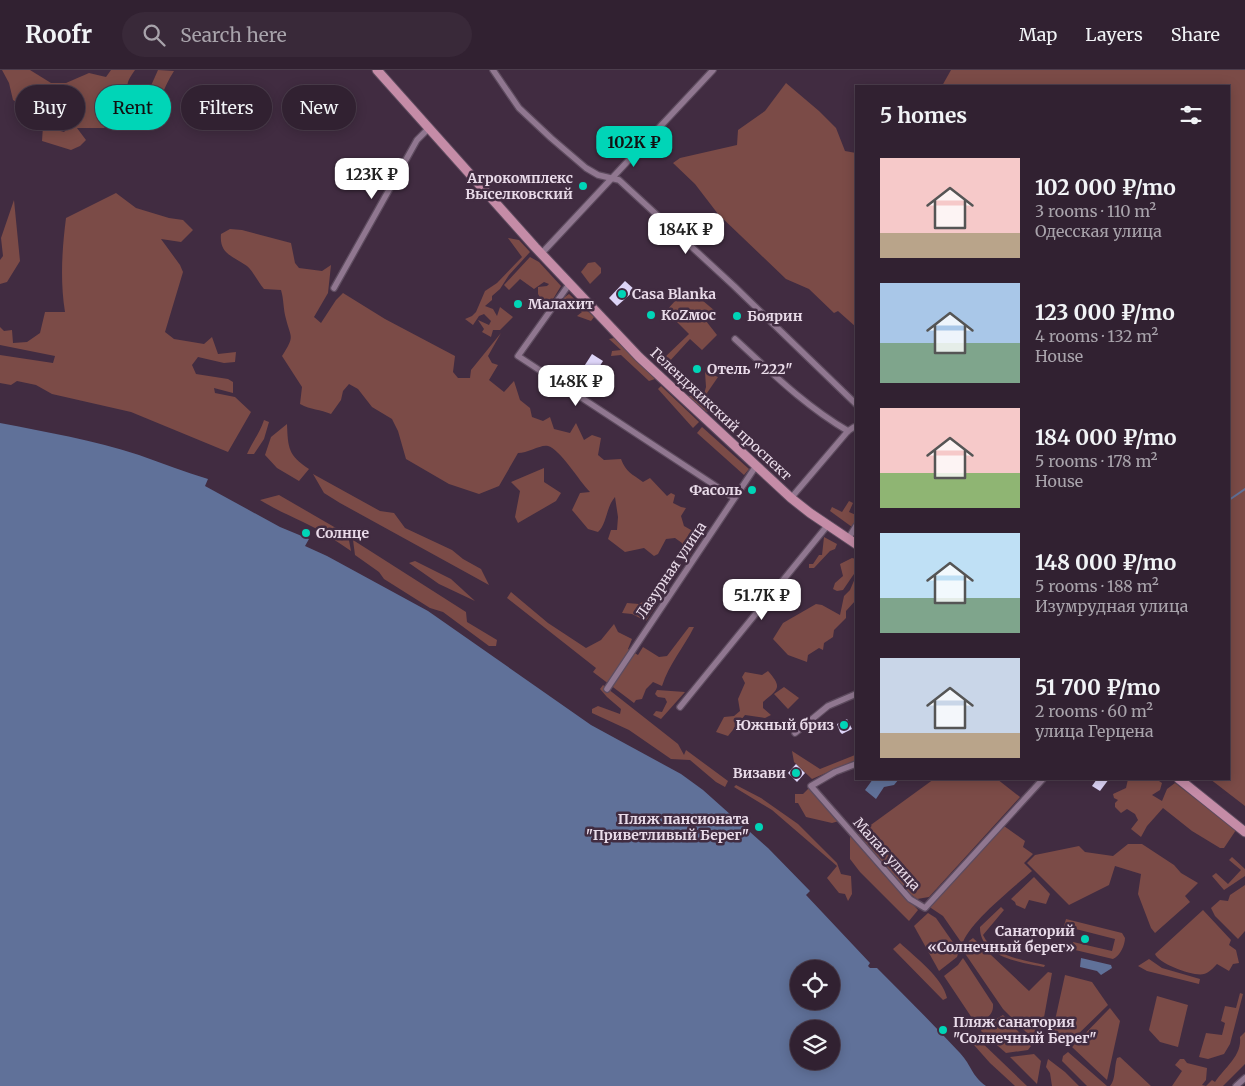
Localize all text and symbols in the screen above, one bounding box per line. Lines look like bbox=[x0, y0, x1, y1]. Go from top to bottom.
search box bbox=[122, 12, 472, 57]
text: Roofr bbox=[25, 19, 92, 50]
icon: search bbox=[140, 21, 168, 49]
text: Search here bbox=[180, 23, 287, 47]
text: Map bbox=[1019, 23, 1057, 46]
text: Layers bbox=[1085, 23, 1143, 46]
text: Share bbox=[1171, 23, 1220, 46]
chip: Buy bbox=[15, 85, 85, 130]
chip: Rent bbox=[95, 85, 171, 130]
chip: Filters bbox=[181, 85, 272, 130]
chip: New bbox=[282, 85, 356, 130]
icon: filters bbox=[1177, 101, 1205, 129]
text: 5 homes bbox=[880, 102, 967, 129]
pin: 102K ₽ bbox=[593, 126, 675, 168]
text: 102K ₽ bbox=[607, 132, 661, 152]
pin: 123K ₽ bbox=[331, 158, 413, 200]
text: 123K ₽ bbox=[346, 164, 398, 184]
place label: Агрокомплекс Выселковский bbox=[465, 169, 573, 203]
text: 102 000 ₽/mo bbox=[1035, 174, 1176, 201]
icon: home bbox=[920, 178, 980, 238]
marker: Агрокомплекс Выселковский bbox=[577, 180, 589, 192]
text: 3 rooms · 110 m² bbox=[1035, 201, 1156, 221]
pin: 184K ₽ bbox=[645, 212, 727, 255]
text: 184K ₽ bbox=[659, 219, 713, 239]
text: Одесская улица bbox=[1035, 221, 1162, 241]
place label: Casa Blanka bbox=[632, 285, 716, 303]
marker: Casa Blanka bbox=[616, 288, 628, 300]
place label: Малахит bbox=[528, 295, 594, 313]
marker: Малахит bbox=[512, 298, 524, 310]
text: 123 000 ₽/mo bbox=[1035, 299, 1175, 326]
icon: home bbox=[920, 303, 980, 363]
place label: КоZмос bbox=[661, 306, 716, 324]
place label: Боярин bbox=[747, 307, 803, 325]
marker: КоZмос bbox=[645, 309, 657, 321]
marker: Боярин bbox=[731, 310, 743, 322]
text: 4 rooms · 132 m² bbox=[1035, 326, 1158, 346]
street label: Геленджикский проспект bbox=[647, 344, 796, 485]
text: House bbox=[1035, 346, 1083, 366]
place label: Отель "222" bbox=[707, 360, 793, 378]
marker: Отель "222" bbox=[691, 363, 703, 375]
pin: 148K ₽ bbox=[535, 364, 617, 407]
text: 148K ₽ bbox=[549, 371, 603, 391]
text: 184 000 ₽/mo bbox=[1035, 424, 1177, 451]
icon: home bbox=[920, 428, 980, 488]
text: 5 rooms · 178 m² bbox=[1035, 451, 1157, 471]
text: House bbox=[1035, 471, 1083, 491]
place label: Фасоль bbox=[689, 481, 742, 499]
marker: Фасоль bbox=[746, 484, 758, 496]
street label: Лазурная улица bbox=[632, 518, 710, 622]
place label: Солнце bbox=[316, 524, 369, 542]
marker: Солнце bbox=[300, 527, 312, 539]
text: 148 000 ₽/mo bbox=[1035, 549, 1176, 576]
icon: home bbox=[920, 553, 980, 613]
text: 5 rooms · 188 m² bbox=[1035, 576, 1159, 596]
pin: 51.7K ₽ bbox=[716, 578, 808, 621]
text: 51.7K ₽ bbox=[734, 585, 790, 605]
text: Изумрудная улица bbox=[1035, 596, 1188, 616]
text: 51 700 ₽/mo bbox=[1035, 674, 1160, 701]
icon: home bbox=[920, 678, 980, 738]
text: 2 rooms · 60 m² bbox=[1035, 701, 1153, 721]
place label: Южный бриз bbox=[736, 716, 834, 734]
marker: Южный бриз bbox=[838, 719, 850, 731]
text: улица Герцена bbox=[1035, 721, 1154, 741]
place label: Визави bbox=[733, 764, 786, 782]
marker: Визави bbox=[790, 767, 802, 779]
place label: Пляж пансионата "Приветливый Берег" bbox=[586, 810, 749, 844]
street label: Малая улица bbox=[849, 814, 925, 895]
marker: Пляж пансионата "Приветливый Берег" bbox=[753, 821, 765, 833]
place label: Санаторий «Солнечный берег» bbox=[927, 922, 1075, 956]
marker: Санаторий «Солнечный берег» bbox=[1079, 933, 1091, 945]
map controls bbox=[790, 960, 840, 1070]
button: locate bbox=[790, 960, 840, 1010]
place label: Пляж санатория "Солнечный Берег" bbox=[953, 1013, 1097, 1047]
button: layers bbox=[790, 1020, 840, 1070]
marker: Пляж санатория "Солнечный Берег" bbox=[937, 1024, 949, 1036]

